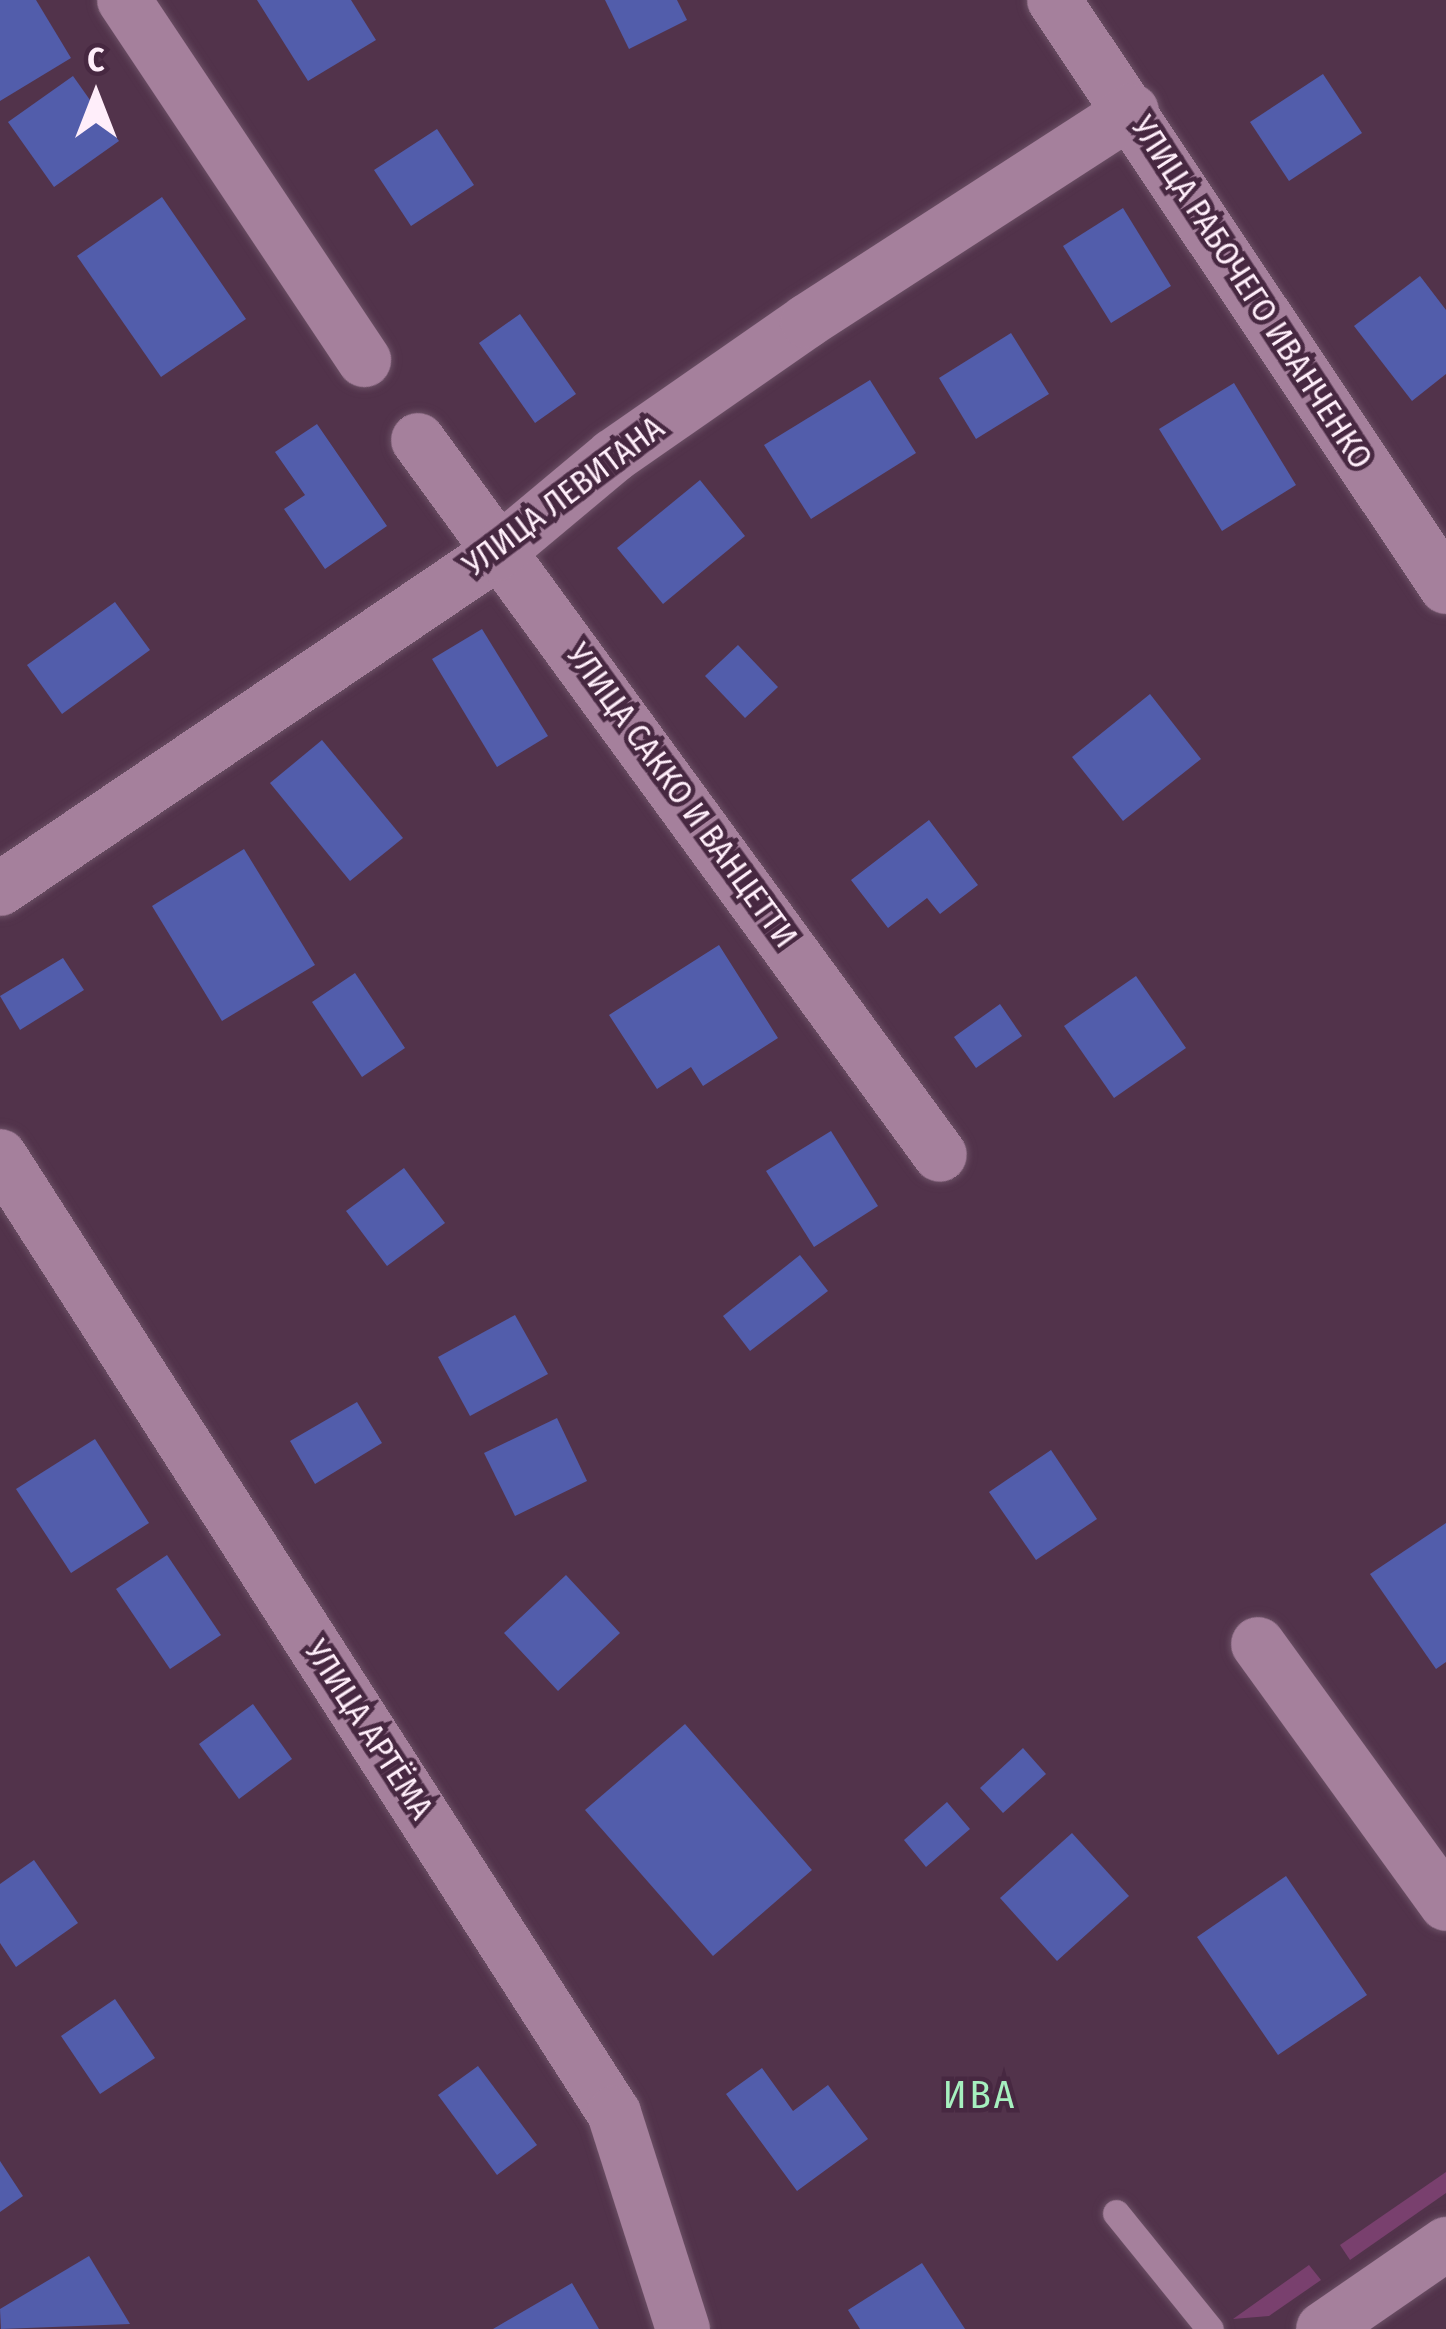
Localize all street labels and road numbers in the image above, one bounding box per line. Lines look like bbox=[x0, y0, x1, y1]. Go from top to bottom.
street label: УЛИЦА РАБОЧЕГО ИВАНЧЕНКО bbox=[1122, 109, 1380, 477]
street label: УЛИЦА ЛЕВИТАНА bbox=[456, 409, 672, 585]
street label: УЛИЦА САККО И ВАНЦЕТТИ bbox=[557, 636, 805, 956]
street label: УЛИЦА АРТЁМА bbox=[295, 1633, 441, 1827]

